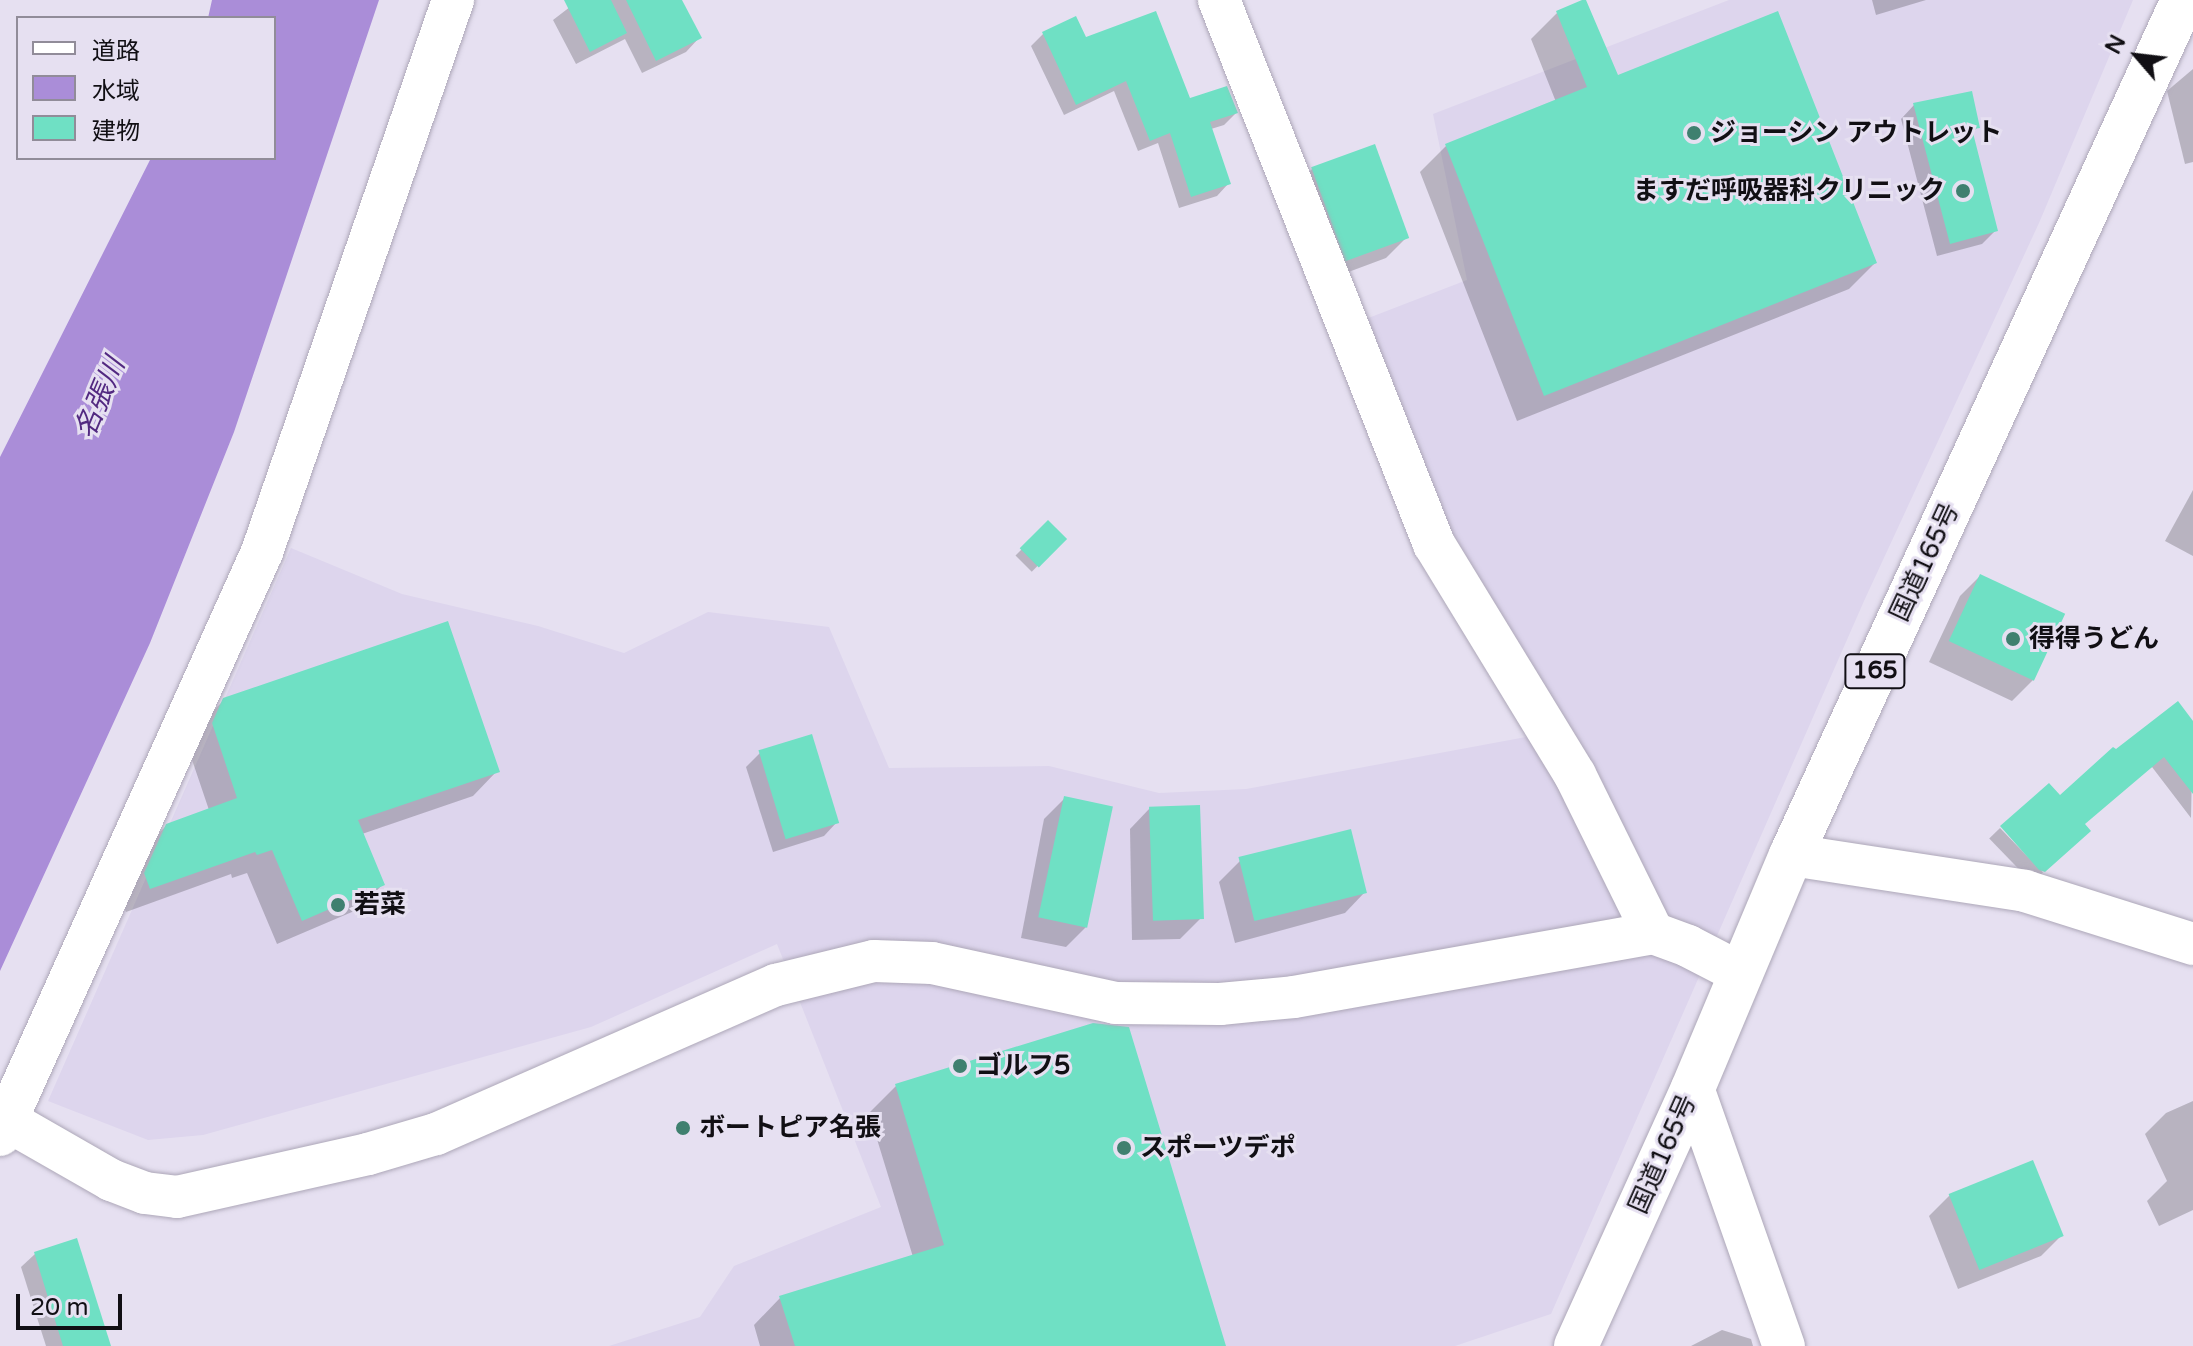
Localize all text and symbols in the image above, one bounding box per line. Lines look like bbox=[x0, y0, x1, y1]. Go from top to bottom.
legend bbox=[16, 16, 276, 160]
north arrow bbox=[2097, 16, 2177, 96]
text: N bbox=[2100, 31, 2131, 59]
text: 道路 bbox=[92, 37, 140, 66]
text: 水域 bbox=[92, 77, 140, 106]
text: 建物 bbox=[92, 117, 140, 146]
place label: ジョーシン アウトレット bbox=[1710, 117, 2003, 149]
marker: ジョーシン アウトレット bbox=[1685, 124, 1703, 142]
place label: ますだ呼吸器科クリニック bbox=[1633, 175, 1945, 207]
marker: ますだ呼吸器科クリニック bbox=[1952, 180, 1974, 202]
water label: 名張川 bbox=[68, 353, 132, 443]
street label: 国道165号 bbox=[1884, 498, 1966, 626]
place label: 得得うどん bbox=[2029, 623, 2159, 655]
marker: 得得うどん bbox=[2004, 630, 2022, 648]
road number: 165 bbox=[1843, 651, 1907, 691]
place label: 若菜 bbox=[354, 889, 406, 921]
marker: 若菜 bbox=[329, 896, 347, 914]
place label: ゴルフ5 bbox=[976, 1050, 1070, 1082]
marker: ゴルフ5 bbox=[951, 1057, 969, 1075]
street label: 国道165号 bbox=[1623, 1090, 1703, 1218]
place label: ボートピア名張 bbox=[699, 1112, 881, 1144]
marker: ボートピア名張 bbox=[674, 1119, 692, 1137]
place label: スポーツデポ bbox=[1140, 1132, 1296, 1164]
marker: スポーツデポ bbox=[1115, 1139, 1133, 1157]
scale bar bbox=[20, 1278, 126, 1328]
text: 20 m bbox=[30, 1293, 88, 1322]

